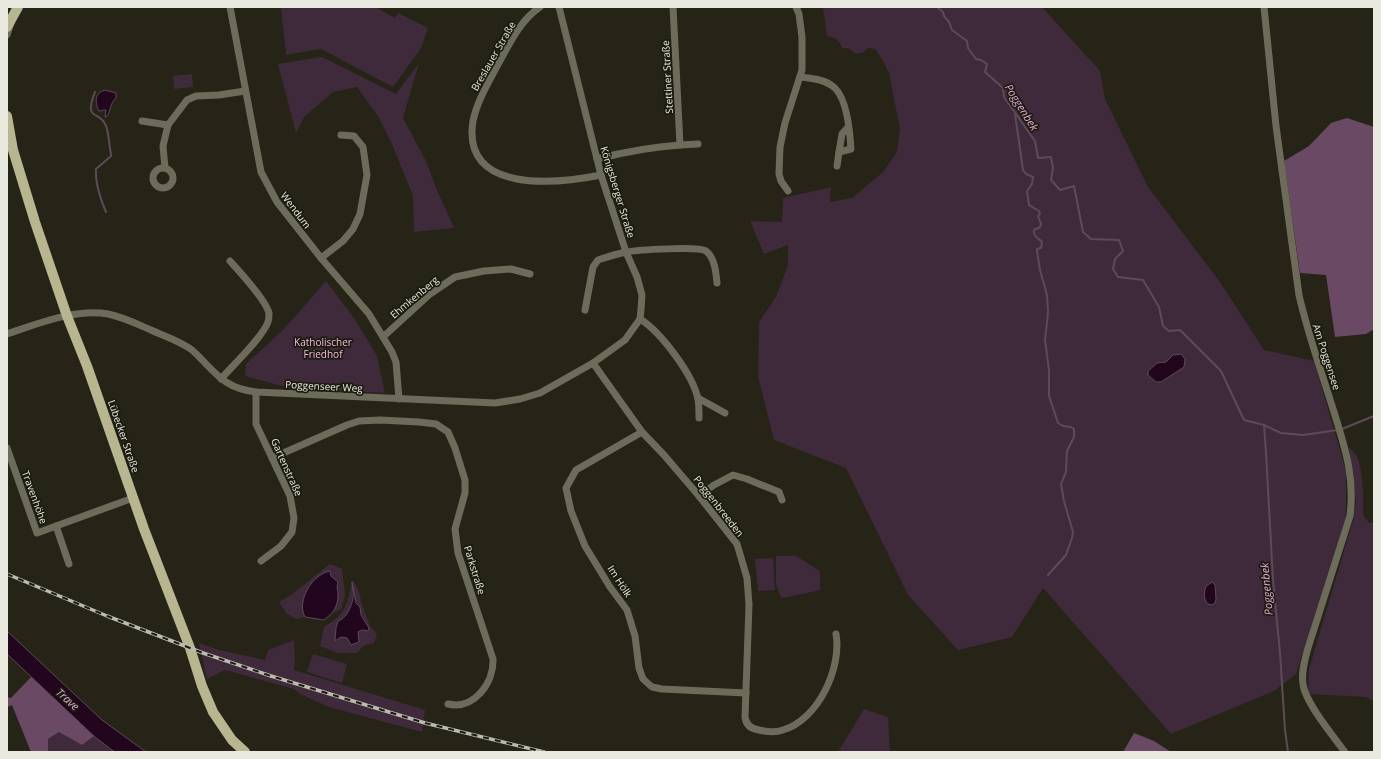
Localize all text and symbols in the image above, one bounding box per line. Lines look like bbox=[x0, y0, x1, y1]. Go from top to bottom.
street label: Breslauer Straße bbox=[467, 18, 519, 93]
street label: Stettiner Straße bbox=[658, 40, 676, 114]
water label: Poggenbek bbox=[1002, 81, 1043, 134]
street label: Königsberger Straße bbox=[597, 144, 639, 240]
street label: Wendum bbox=[278, 189, 314, 231]
street label: Ehmkenberg bbox=[387, 272, 442, 321]
street label: Am Poggensee bbox=[1310, 322, 1344, 392]
park label: Katholischer Friedhof bbox=[294, 335, 352, 361]
street label: Poggenseer Weg bbox=[285, 377, 364, 395]
street label: Lübecker Straße bbox=[105, 398, 143, 475]
street label: Gartenstraße bbox=[268, 436, 306, 499]
street label: Travenhöhe bbox=[19, 468, 51, 526]
street label: Poggenbreeden bbox=[691, 473, 747, 539]
street label: Parkstraße bbox=[461, 544, 489, 597]
water label: Poggenbek bbox=[1256, 561, 1276, 616]
street label: Im Hölk bbox=[604, 562, 636, 600]
water label: Trave bbox=[53, 685, 83, 714]

